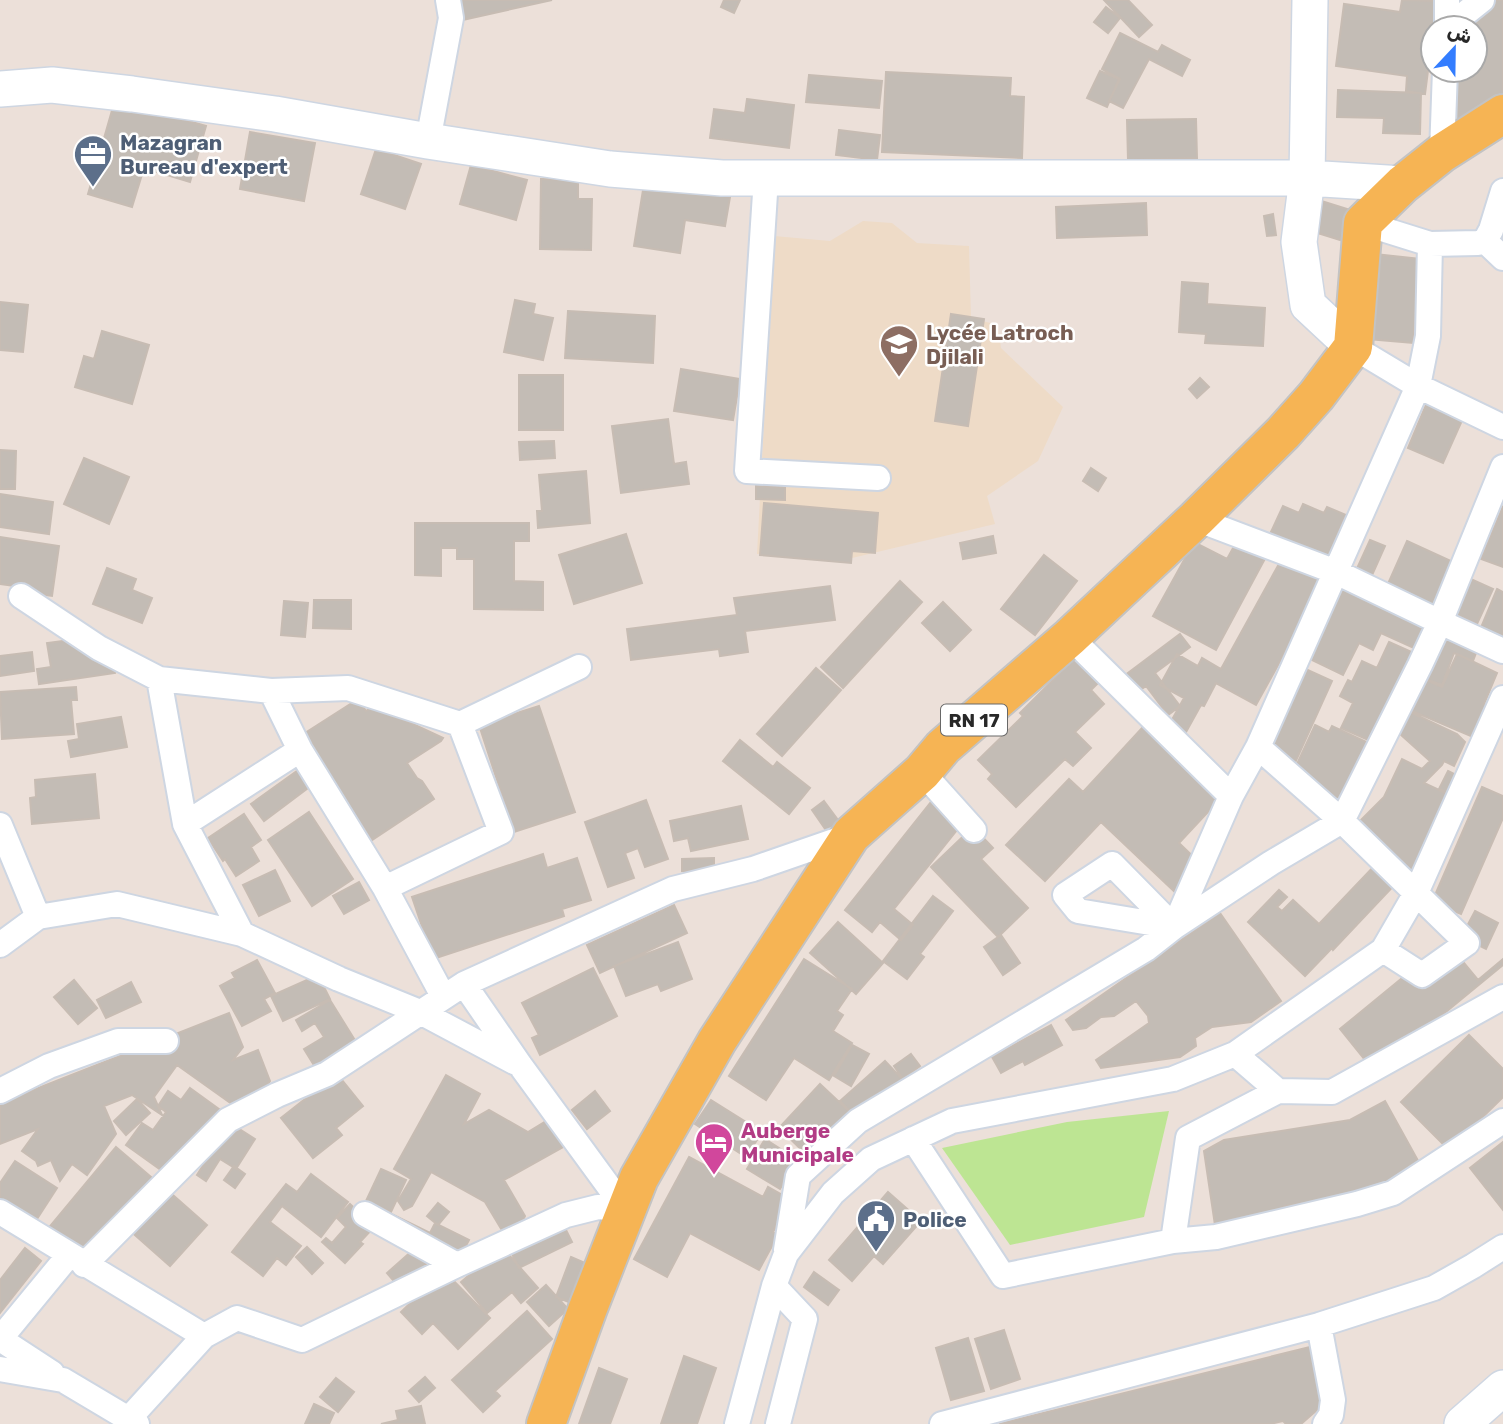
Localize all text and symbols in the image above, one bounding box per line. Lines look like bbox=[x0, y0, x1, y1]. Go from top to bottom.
north arrow bbox=[1419, 14, 1489, 84]
text: ش bbox=[1445, 19, 1476, 49]
place label: Mazagran Bureau d'expert bbox=[120, 130, 288, 179]
office icon: Mazagran Bureau d'expert bbox=[72, 133, 114, 188]
place label: Lycée Latroch Djilali bbox=[926, 320, 1074, 369]
school or university icon: Lycée Latroch Djilali bbox=[878, 323, 920, 378]
road number: RN 17 bbox=[941, 705, 1007, 736]
place label: Auberge Municipale bbox=[741, 1118, 854, 1167]
hotel icon: Auberge Municipale bbox=[693, 1121, 735, 1176]
public building icon: Police bbox=[855, 1198, 897, 1253]
place label: Police bbox=[903, 1207, 967, 1232]

